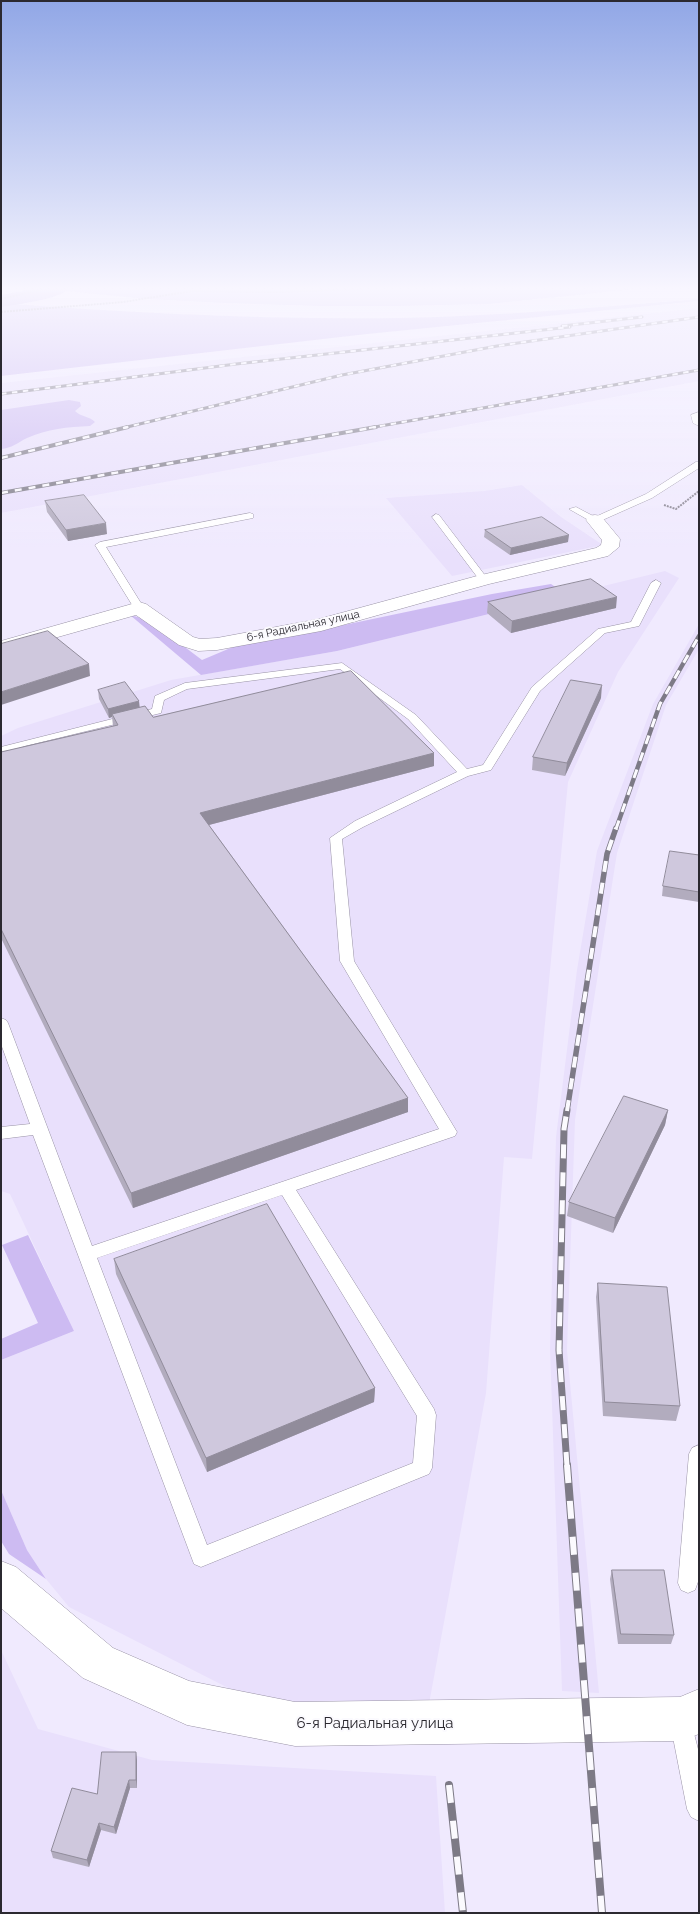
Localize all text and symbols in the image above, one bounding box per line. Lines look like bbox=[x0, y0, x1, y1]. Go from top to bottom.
street label: 6-я Радиальная улица bbox=[245, 608, 361, 644]
street label: 6-я Радиальная улица bbox=[297, 1714, 453, 1732]

